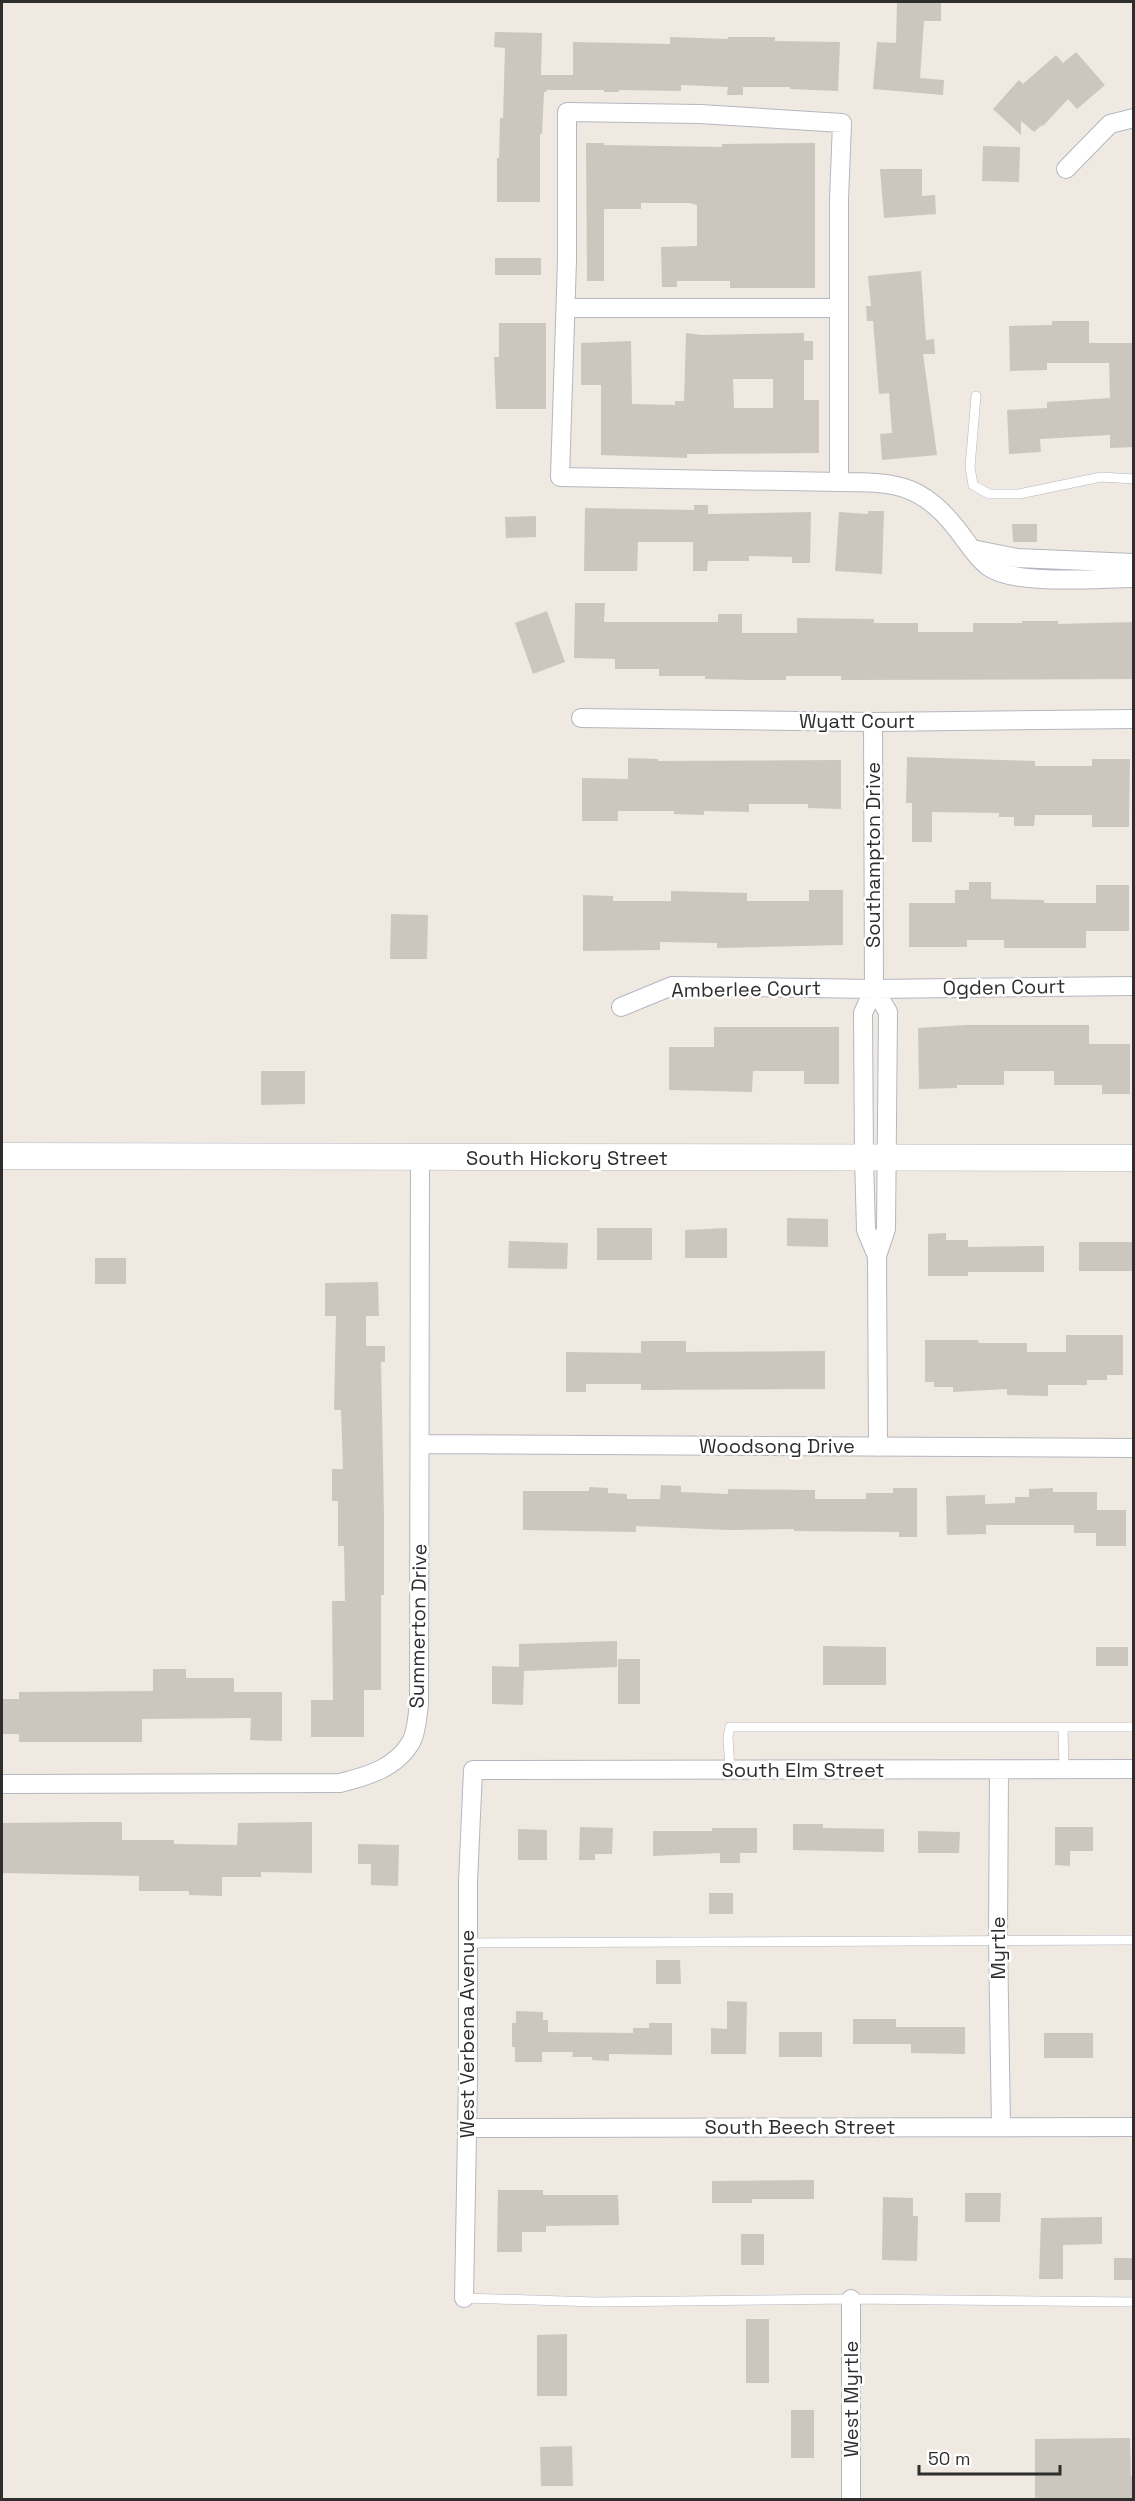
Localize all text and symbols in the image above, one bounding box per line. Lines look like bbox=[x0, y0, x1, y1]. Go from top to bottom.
street label: Wyatt Court bbox=[799, 708, 915, 734]
street label: Southampton Drive bbox=[860, 762, 886, 948]
street label: Ogden Court bbox=[943, 973, 1065, 1001]
street label: Amberlee Court bbox=[671, 975, 821, 1003]
street label: South Hickory Street bbox=[466, 1145, 668, 1171]
street label: Woodsong Drive bbox=[699, 1433, 855, 1459]
street label: Summerton Drive bbox=[404, 1543, 432, 1709]
street label: South Elm Street bbox=[721, 1757, 885, 1783]
street label: Myrtle bbox=[985, 1916, 1011, 1980]
street label: West Verbena Avenue bbox=[454, 1930, 480, 2138]
street label: South Beech Street bbox=[705, 2114, 895, 2140]
street label: West Myrtle bbox=[838, 2341, 864, 2457]
scale bar bbox=[919, 2438, 1060, 2476]
text: 50 m bbox=[928, 2447, 970, 2470]

